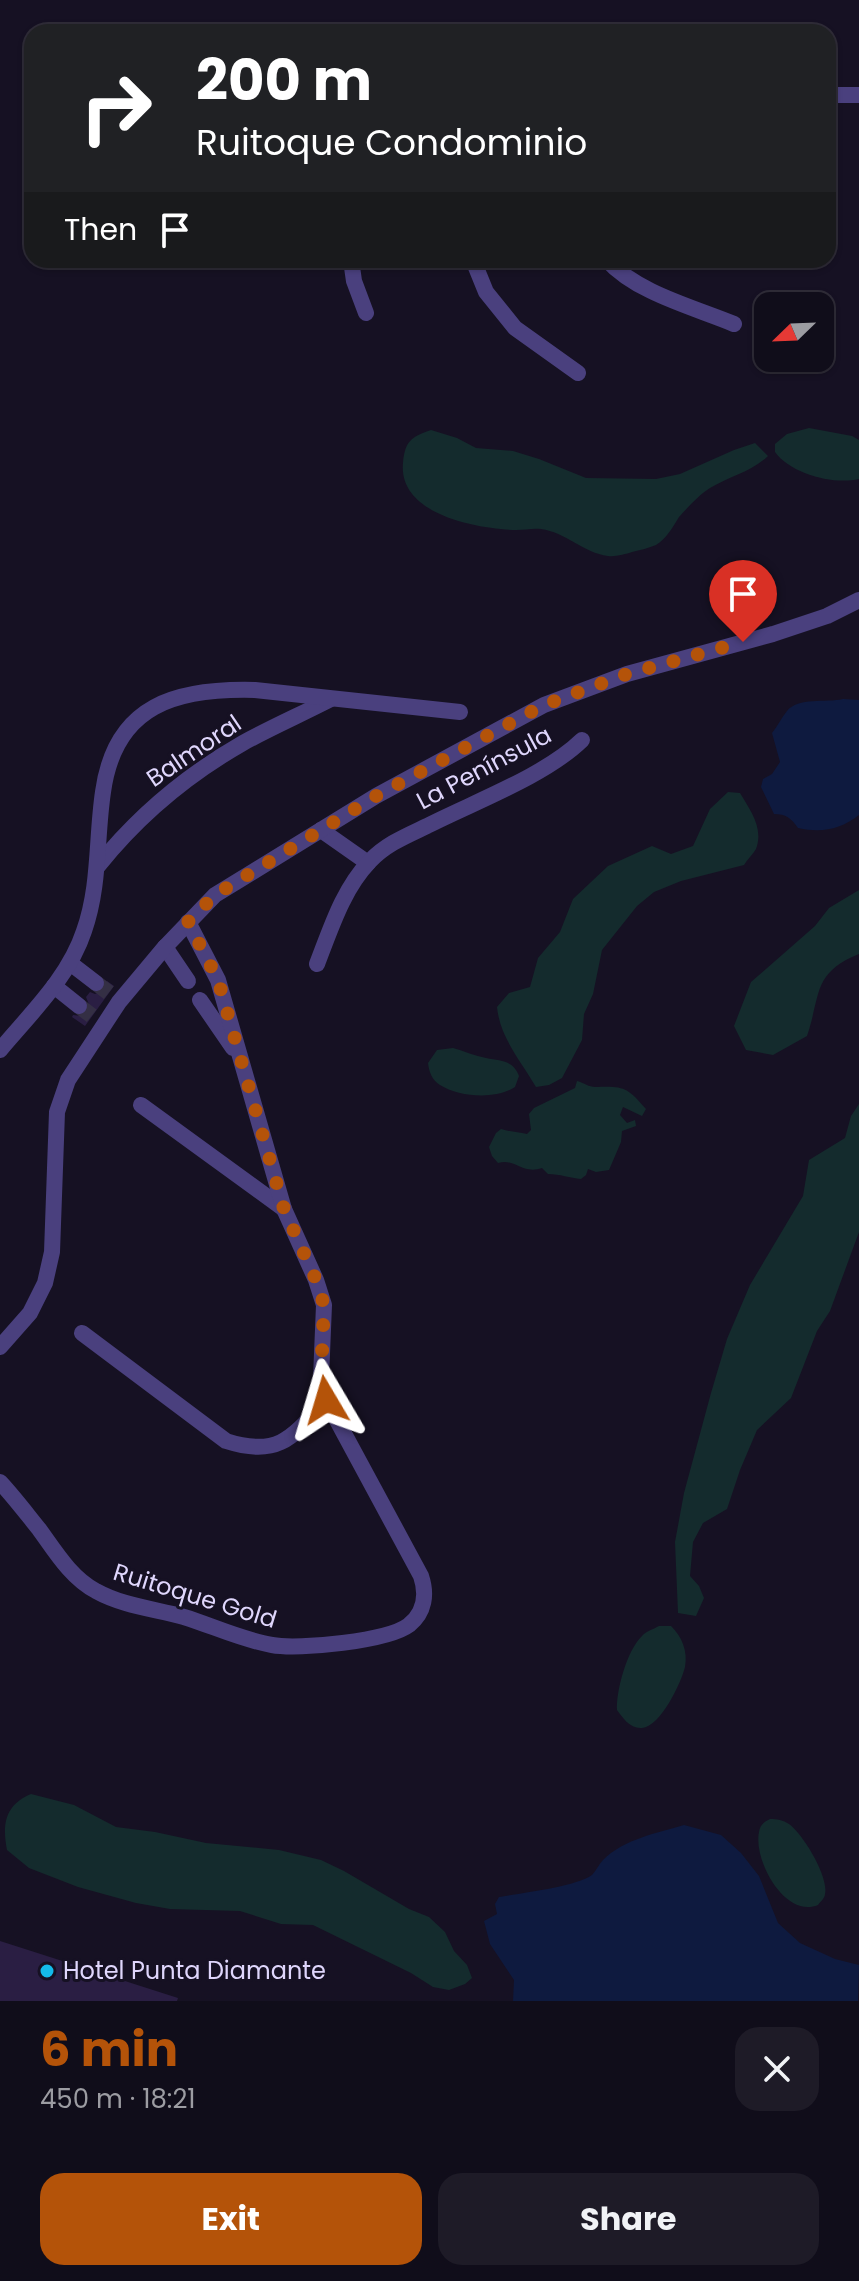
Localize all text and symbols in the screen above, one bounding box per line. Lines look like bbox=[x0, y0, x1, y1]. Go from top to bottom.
text: 200 m bbox=[196, 41, 372, 120]
icon: right bbox=[64, 56, 168, 160]
text: Ruitoque Condominio bbox=[196, 117, 587, 168]
text: Then bbox=[64, 208, 137, 251]
icon: arrive bbox=[153, 208, 197, 252]
north arrow bbox=[754, 292, 834, 372]
map controls bbox=[754, 292, 834, 372]
pin bbox=[709, 560, 777, 642]
icon: arrive bbox=[721, 572, 765, 616]
street label: Balmoral bbox=[140, 707, 248, 794]
street label: La Península bbox=[410, 718, 557, 817]
position arrow bbox=[284, 1358, 368, 1442]
street label: Ruitoque Gold bbox=[110, 1555, 281, 1636]
place label: Hotel Punta Diamante bbox=[63, 1954, 326, 1987]
marker: Hotel Punta Diamante bbox=[38, 1962, 56, 1980]
text: 6 min bbox=[40, 2016, 178, 2083]
button: close bbox=[735, 2027, 819, 2111]
text: 450 m · 18:21 bbox=[40, 2081, 196, 2117]
button: Exit bbox=[40, 2173, 422, 2265]
button: Share bbox=[438, 2173, 819, 2265]

